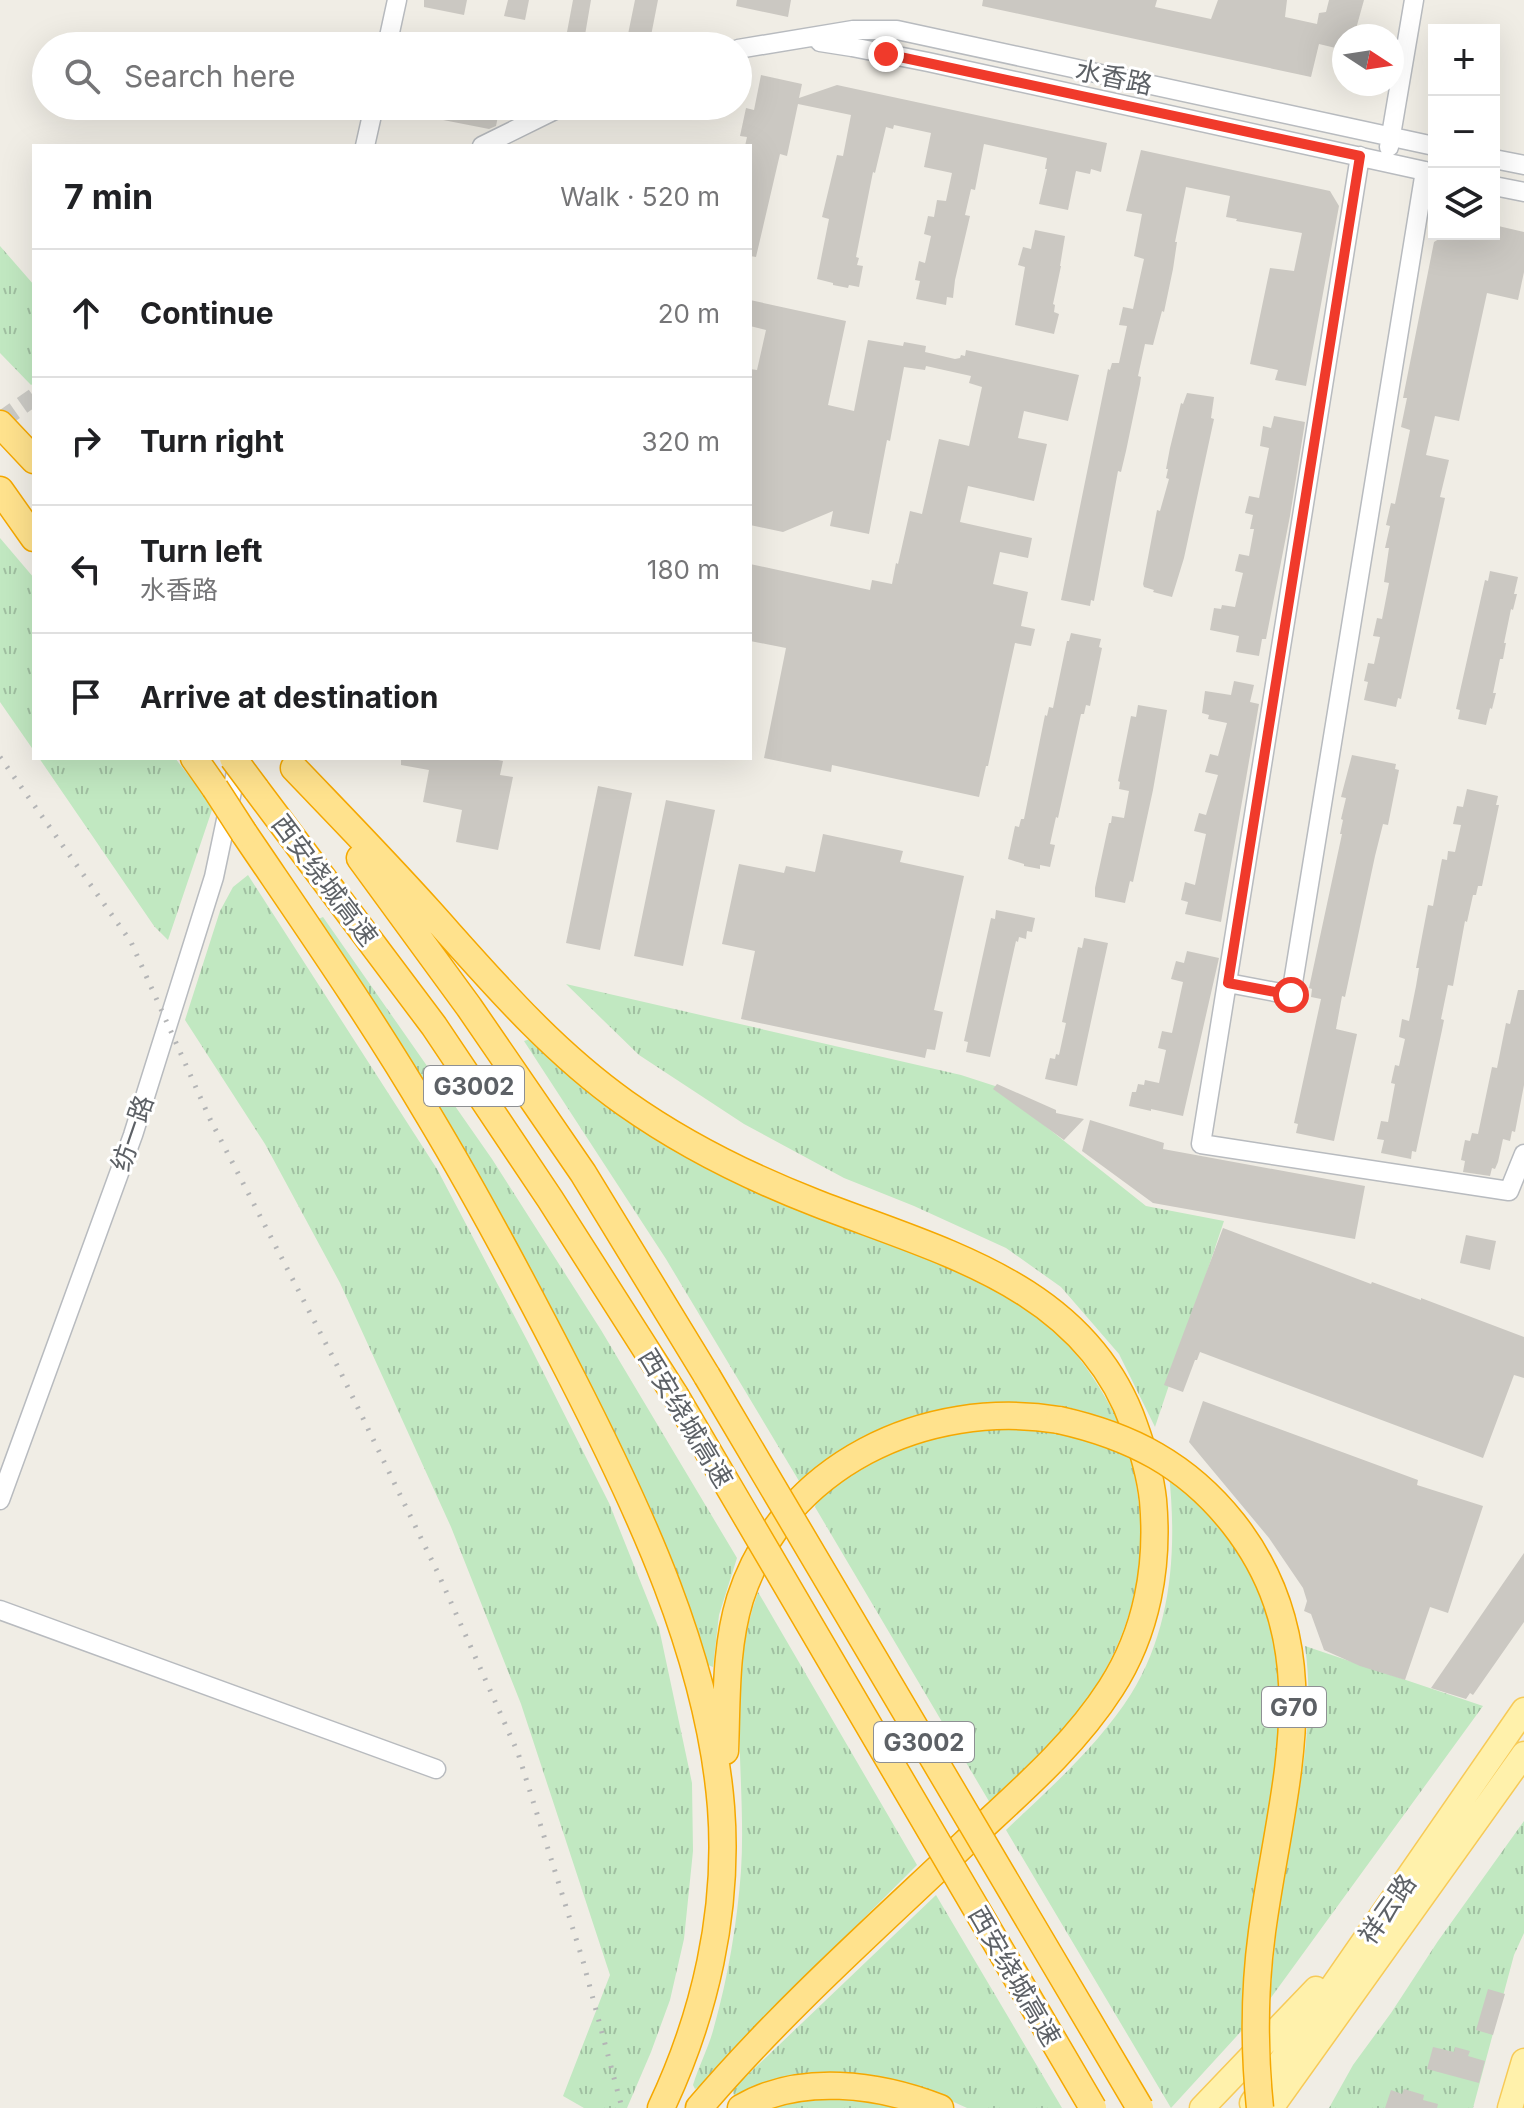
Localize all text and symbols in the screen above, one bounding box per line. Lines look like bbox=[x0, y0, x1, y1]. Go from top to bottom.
north arrow bbox=[1332, 24, 1404, 96]
map controls bbox=[1428, 24, 1500, 240]
button: + bbox=[1428, 24, 1500, 96]
search box bbox=[32, 32, 752, 120]
route end bbox=[868, 36, 904, 72]
icon: search bbox=[60, 54, 104, 98]
street label: 水香路 bbox=[1073, 54, 1155, 100]
text: Search here bbox=[124, 58, 296, 94]
button: − bbox=[1428, 96, 1500, 168]
button: layers bbox=[1428, 168, 1500, 240]
text: 7 min bbox=[64, 176, 153, 217]
text: Walk · 520 m bbox=[560, 181, 720, 212]
icon: ahead bbox=[64, 291, 108, 335]
text: Continue bbox=[140, 295, 274, 331]
text: 20 m bbox=[658, 298, 720, 329]
icon: right bbox=[64, 419, 108, 463]
text: Turn right bbox=[140, 423, 284, 459]
text: 320 m bbox=[642, 426, 720, 457]
text: Turn left bbox=[140, 533, 262, 569]
icon: left bbox=[64, 547, 108, 591]
text: 180 m bbox=[647, 554, 720, 585]
text: 水香路 bbox=[140, 574, 218, 605]
icon: arrive bbox=[64, 675, 108, 719]
text: Arrive at destination bbox=[140, 679, 438, 715]
street label: 西安绕城高速 bbox=[266, 808, 384, 952]
route start bbox=[1273, 977, 1309, 1013]
road number: G3002 bbox=[424, 1066, 524, 1106]
street label: 纺一路 bbox=[105, 1091, 159, 1175]
street label: 西安绕城高速 bbox=[633, 1343, 739, 1493]
road number: G70 bbox=[1262, 1687, 1326, 1727]
road number: G3002 bbox=[874, 1722, 974, 1762]
street label: 祥云路 bbox=[1352, 1868, 1422, 1950]
street label: 西安绕城高速 bbox=[963, 1901, 1067, 2051]

